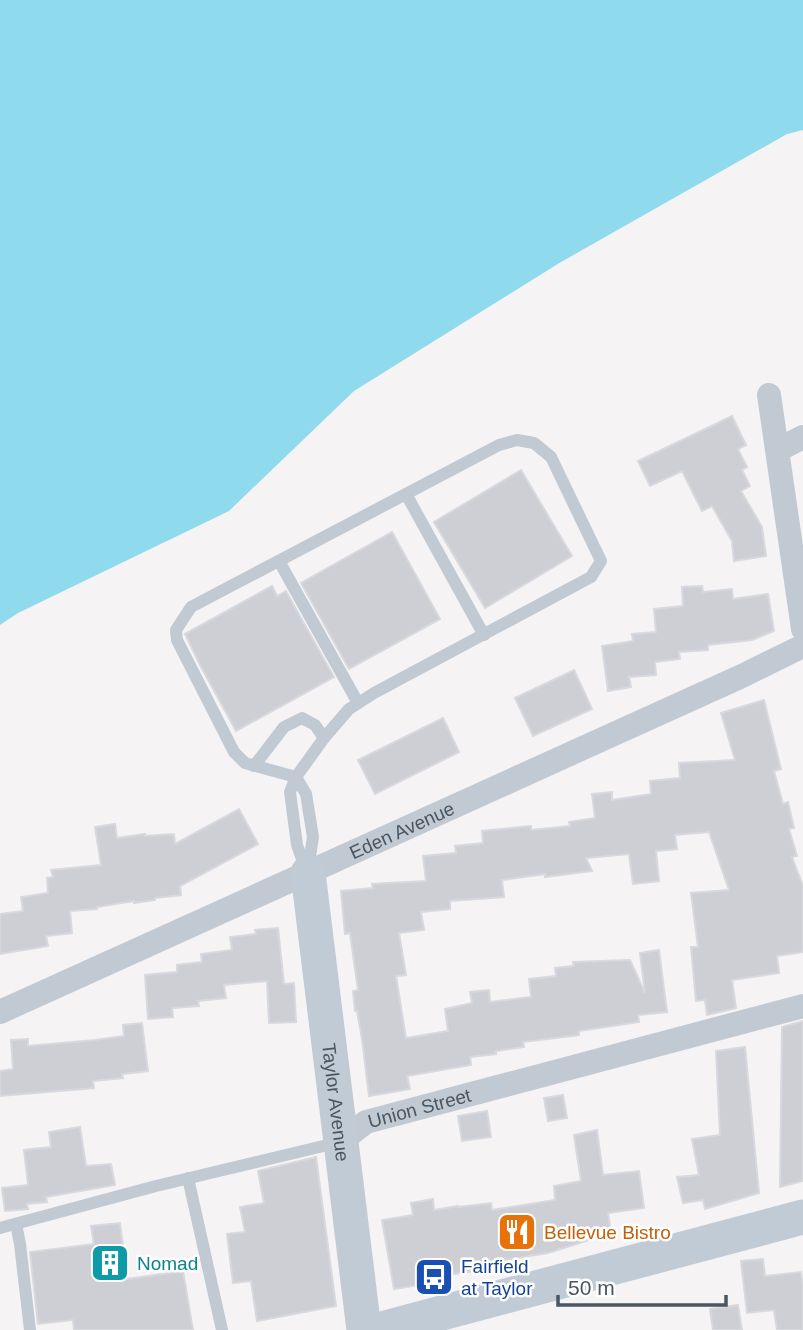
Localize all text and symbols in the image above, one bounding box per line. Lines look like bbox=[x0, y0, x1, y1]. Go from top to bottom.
street label: Eden Avenue bbox=[346, 797, 457, 863]
street label: Taylor Avenue bbox=[318, 1042, 354, 1163]
street label: Union Street bbox=[366, 1084, 474, 1132]
restaurant icon: Bellevue Bistro bbox=[496, 1211, 538, 1253]
place label: Bellevue Bistro bbox=[544, 1222, 671, 1243]
building icon: Nomad bbox=[89, 1242, 131, 1284]
place label: Nomad bbox=[137, 1253, 198, 1274]
bus stop icon: Fairfield at Taylor bbox=[413, 1256, 455, 1298]
place label: Fairfield at Taylor bbox=[461, 1256, 533, 1299]
scale bar bbox=[558, 1264, 726, 1308]
text: 50 m bbox=[568, 1276, 615, 1299]

